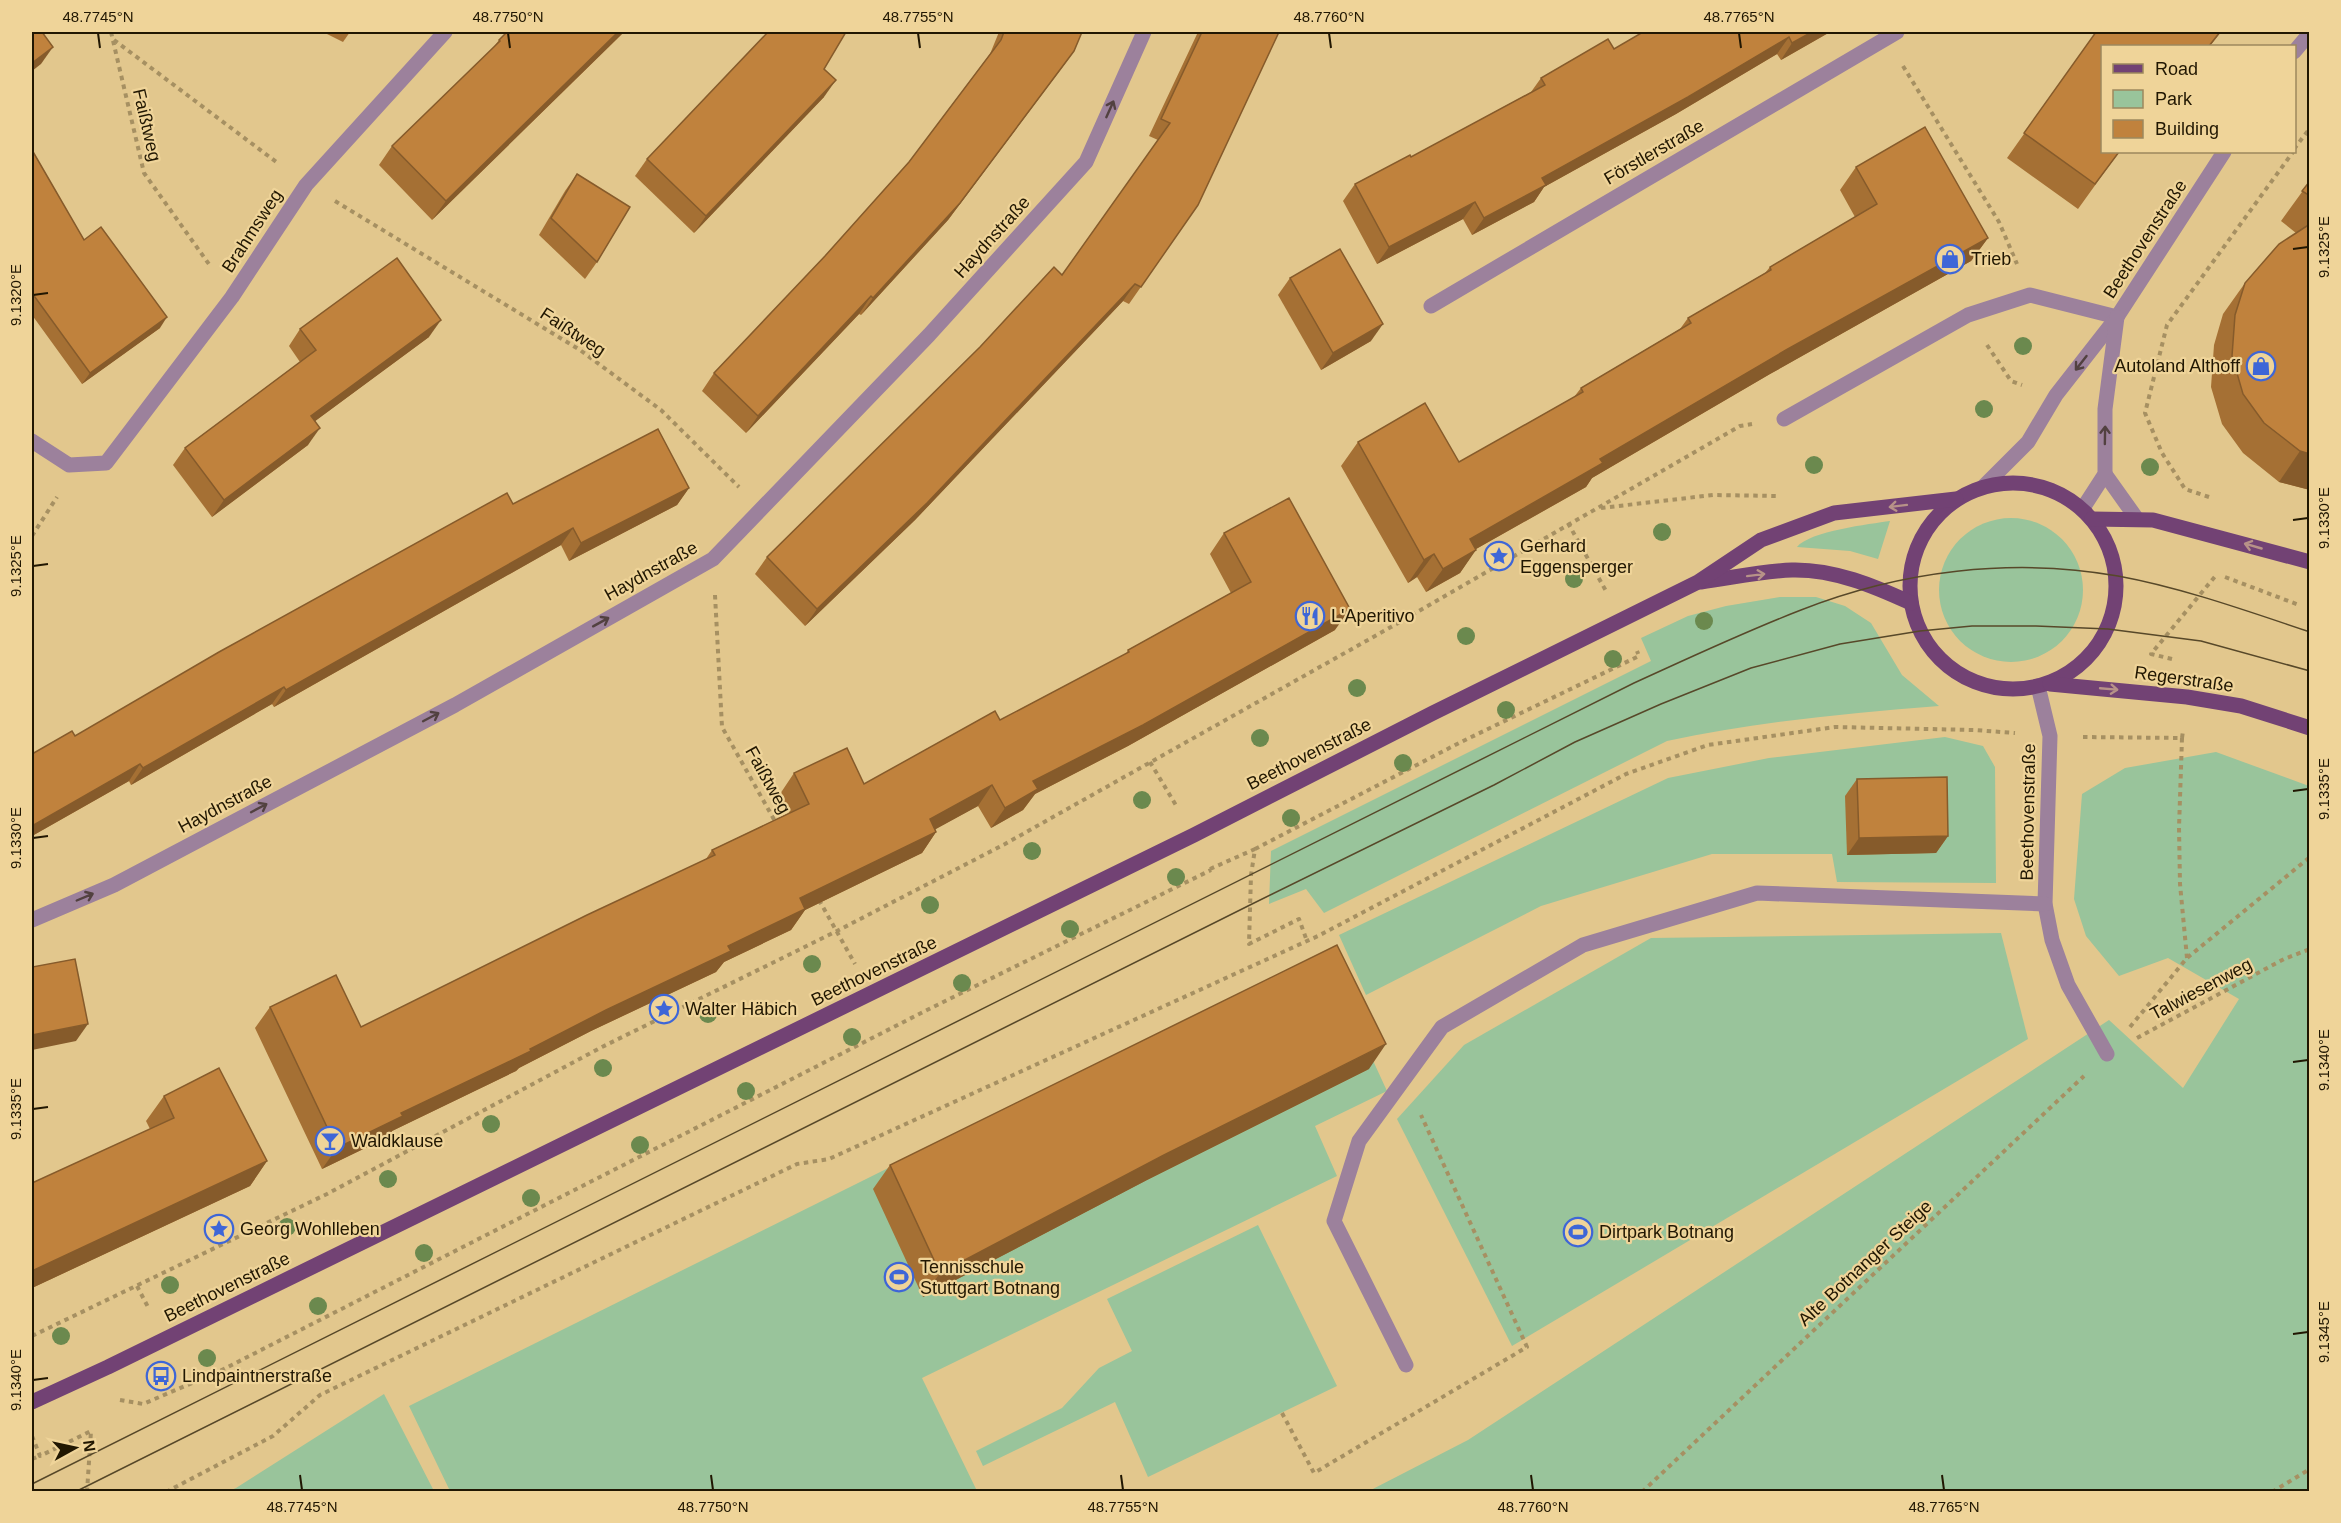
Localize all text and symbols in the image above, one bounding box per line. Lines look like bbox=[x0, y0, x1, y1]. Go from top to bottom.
text: 48.7745°N bbox=[62, 8, 134, 25]
text: 48.7750°N bbox=[472, 8, 544, 25]
text: 48.7755°N bbox=[882, 8, 954, 25]
text: 48.7760°N bbox=[1293, 8, 1365, 25]
text: 48.7765°N bbox=[1703, 8, 1775, 25]
legend bbox=[2101, 45, 2296, 153]
text: Road bbox=[2155, 59, 2198, 79]
street label: Faißtweg bbox=[129, 87, 165, 163]
text: Park bbox=[2155, 89, 2193, 109]
one-way arrow bbox=[1105, 100, 1116, 118]
street label: Förstlerstraße bbox=[1600, 115, 1708, 189]
text: Building bbox=[2155, 119, 2219, 139]
street label: Beethovenstraße bbox=[2099, 176, 2191, 302]
street label: Brahmsweg bbox=[218, 186, 286, 276]
street label: Haydnstraße bbox=[950, 192, 1034, 282]
text: 9.1325°E bbox=[2315, 216, 2332, 278]
shop icon: Trieb bbox=[1934, 243, 1966, 275]
place label: Trieb bbox=[1971, 249, 2011, 269]
text: 9.1320°E bbox=[7, 264, 24, 326]
street label: Faißtweg bbox=[537, 303, 609, 361]
shop icon: Autoland Althoff bbox=[2245, 350, 2277, 382]
one-way arrow bbox=[2075, 355, 2088, 371]
place label: Autoland Althoff bbox=[2114, 356, 2241, 376]
one-way arrow bbox=[2099, 425, 2111, 445]
text: 9.1330°E bbox=[2315, 487, 2332, 549]
one-way arrow bbox=[1889, 500, 1909, 511]
text: 9.1325°E bbox=[7, 535, 24, 597]
place label: Gerhard Eggensperger bbox=[1520, 536, 1633, 577]
street label: Haydnstraße bbox=[601, 537, 701, 605]
place icon: Gerhard Eggensperger bbox=[1483, 540, 1515, 572]
one-way arrow bbox=[2244, 540, 2263, 551]
one-way arrow bbox=[1746, 569, 1765, 580]
restaurant icon: L'Aperitivo bbox=[1294, 600, 1326, 632]
place label: L'Aperitivo bbox=[1331, 606, 1414, 626]
one-way arrow bbox=[592, 616, 610, 627]
street label: Regerstraße bbox=[2133, 662, 2235, 696]
one-way arrow bbox=[2098, 684, 2118, 695]
one-way arrow bbox=[422, 711, 440, 722]
street label: Beethovenstraße bbox=[1243, 714, 1375, 794]
street label: Faißtweg bbox=[741, 743, 795, 817]
street label: Beethovenstraße bbox=[2017, 743, 2039, 881]
text: 9.1335°E bbox=[2315, 758, 2332, 820]
street label: Haydnstraße bbox=[175, 771, 275, 837]
one-way arrow bbox=[250, 802, 267, 814]
text: 9.1330°E bbox=[7, 807, 24, 869]
one-way arrow bbox=[76, 891, 94, 902]
street label: Beethovenstraße bbox=[808, 932, 940, 1010]
street label: Talwiesenweg bbox=[2147, 954, 2255, 1024]
place icon: Walter Häbich bbox=[648, 993, 680, 1025]
place label: Walter Häbich bbox=[685, 999, 797, 1019]
text: 9.1340°E bbox=[2315, 1029, 2332, 1091]
text: 9.1335°E bbox=[7, 1078, 24, 1140]
bar icon: Waldklause bbox=[314, 1125, 346, 1157]
place label: Waldklause bbox=[351, 1131, 443, 1151]
street label: Alte Botnanger Steige bbox=[1794, 1196, 1936, 1330]
place icon: Georg Wohlleben bbox=[203, 1213, 235, 1245]
sports icon: Dirtpark Botnang bbox=[1562, 1216, 1594, 1248]
place label: Georg Wohlleben bbox=[240, 1219, 380, 1239]
place label: Dirtpark Botnang bbox=[1599, 1222, 1734, 1242]
street label: Beethovenstraße bbox=[161, 1248, 293, 1326]
place label: Tennisschule Stuttgart Botnang bbox=[920, 1257, 1060, 1298]
sports icon: Tennisschule Stuttgart Botnang bbox=[883, 1261, 915, 1293]
text: 9.1345°E bbox=[2315, 1301, 2332, 1363]
text: 9.1340°E bbox=[7, 1349, 24, 1411]
bus stop icon: Lindpaintnerstraße bbox=[145, 1360, 177, 1392]
place label: Lindpaintnerstraße bbox=[182, 1366, 332, 1386]
north arrow bbox=[45, 1418, 105, 1478]
text: N bbox=[80, 1439, 99, 1453]
text: 48.7745°N bbox=[266, 1498, 338, 1515]
text: 48.7750°N bbox=[677, 1498, 749, 1515]
text: 48.7755°N bbox=[1087, 1498, 1159, 1515]
text: 48.7760°N bbox=[1497, 1498, 1569, 1515]
text: 48.7765°N bbox=[1908, 1498, 1980, 1515]

